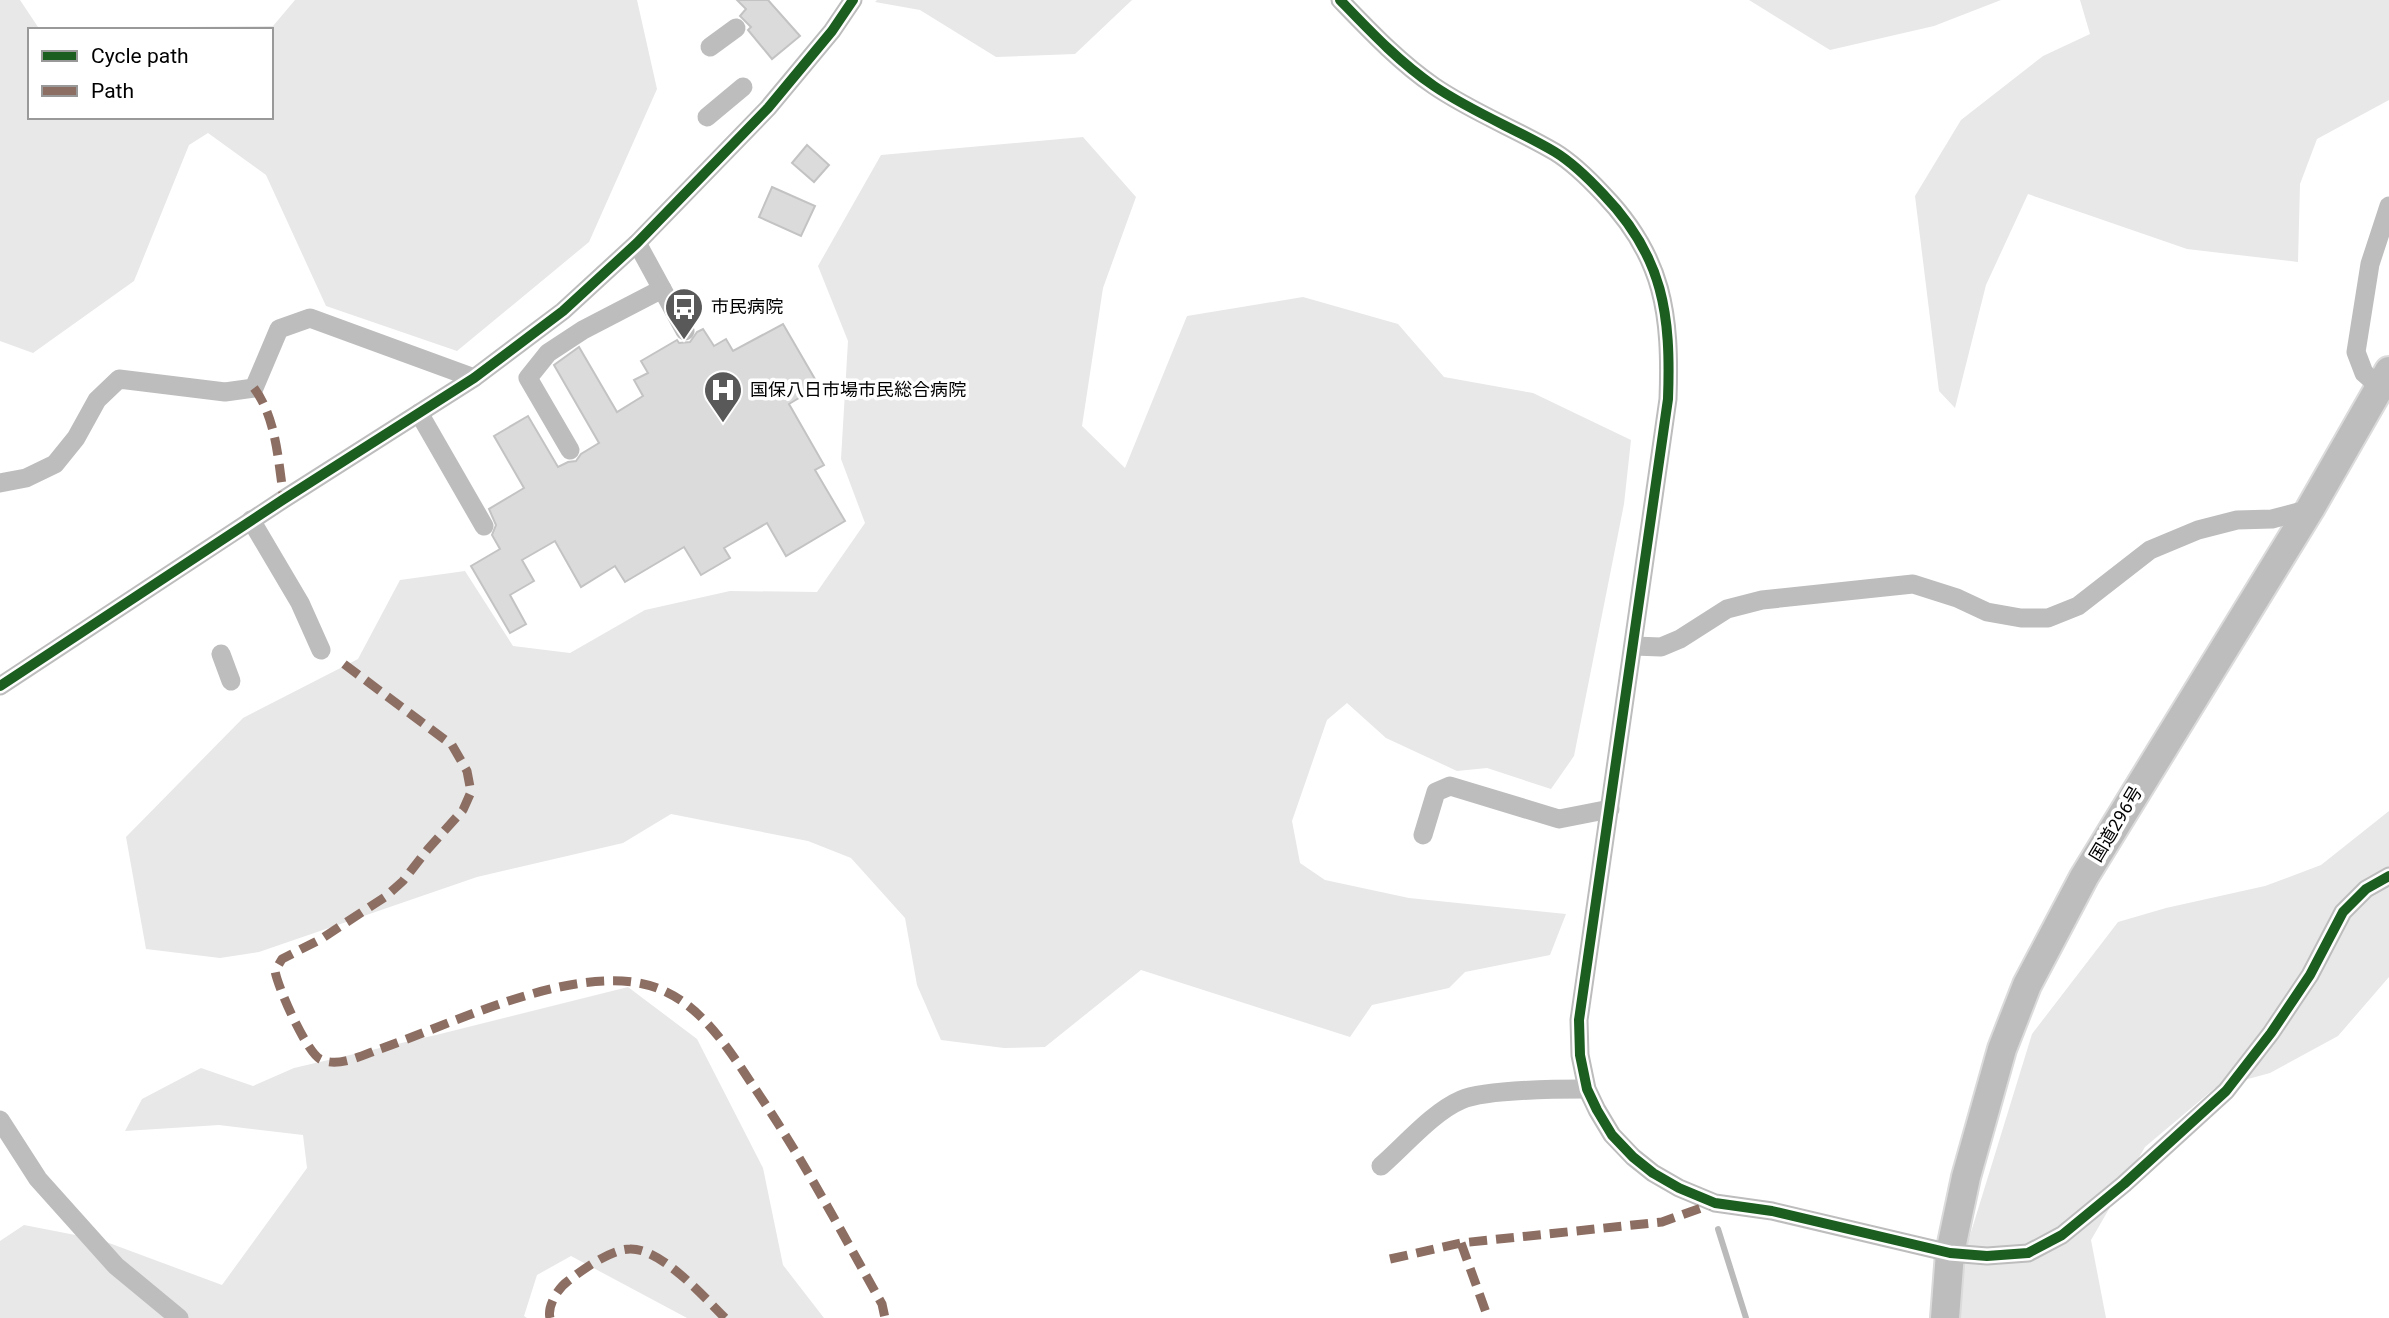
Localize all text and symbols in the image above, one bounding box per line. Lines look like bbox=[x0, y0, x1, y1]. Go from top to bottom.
legend bbox=[28, 28, 273, 119]
text: Cycle path bbox=[91, 44, 189, 68]
text: Path bbox=[91, 79, 134, 103]
bus stop icon: 市民病院 bbox=[663, 286, 705, 341]
place label: 市民病院 bbox=[711, 296, 783, 317]
hospital icon: 国保八日市場市民総合病院 bbox=[702, 369, 744, 424]
place label: 国保八日市場市民総合病院 bbox=[750, 379, 966, 400]
street label: 国道296号 bbox=[2085, 782, 2146, 865]

